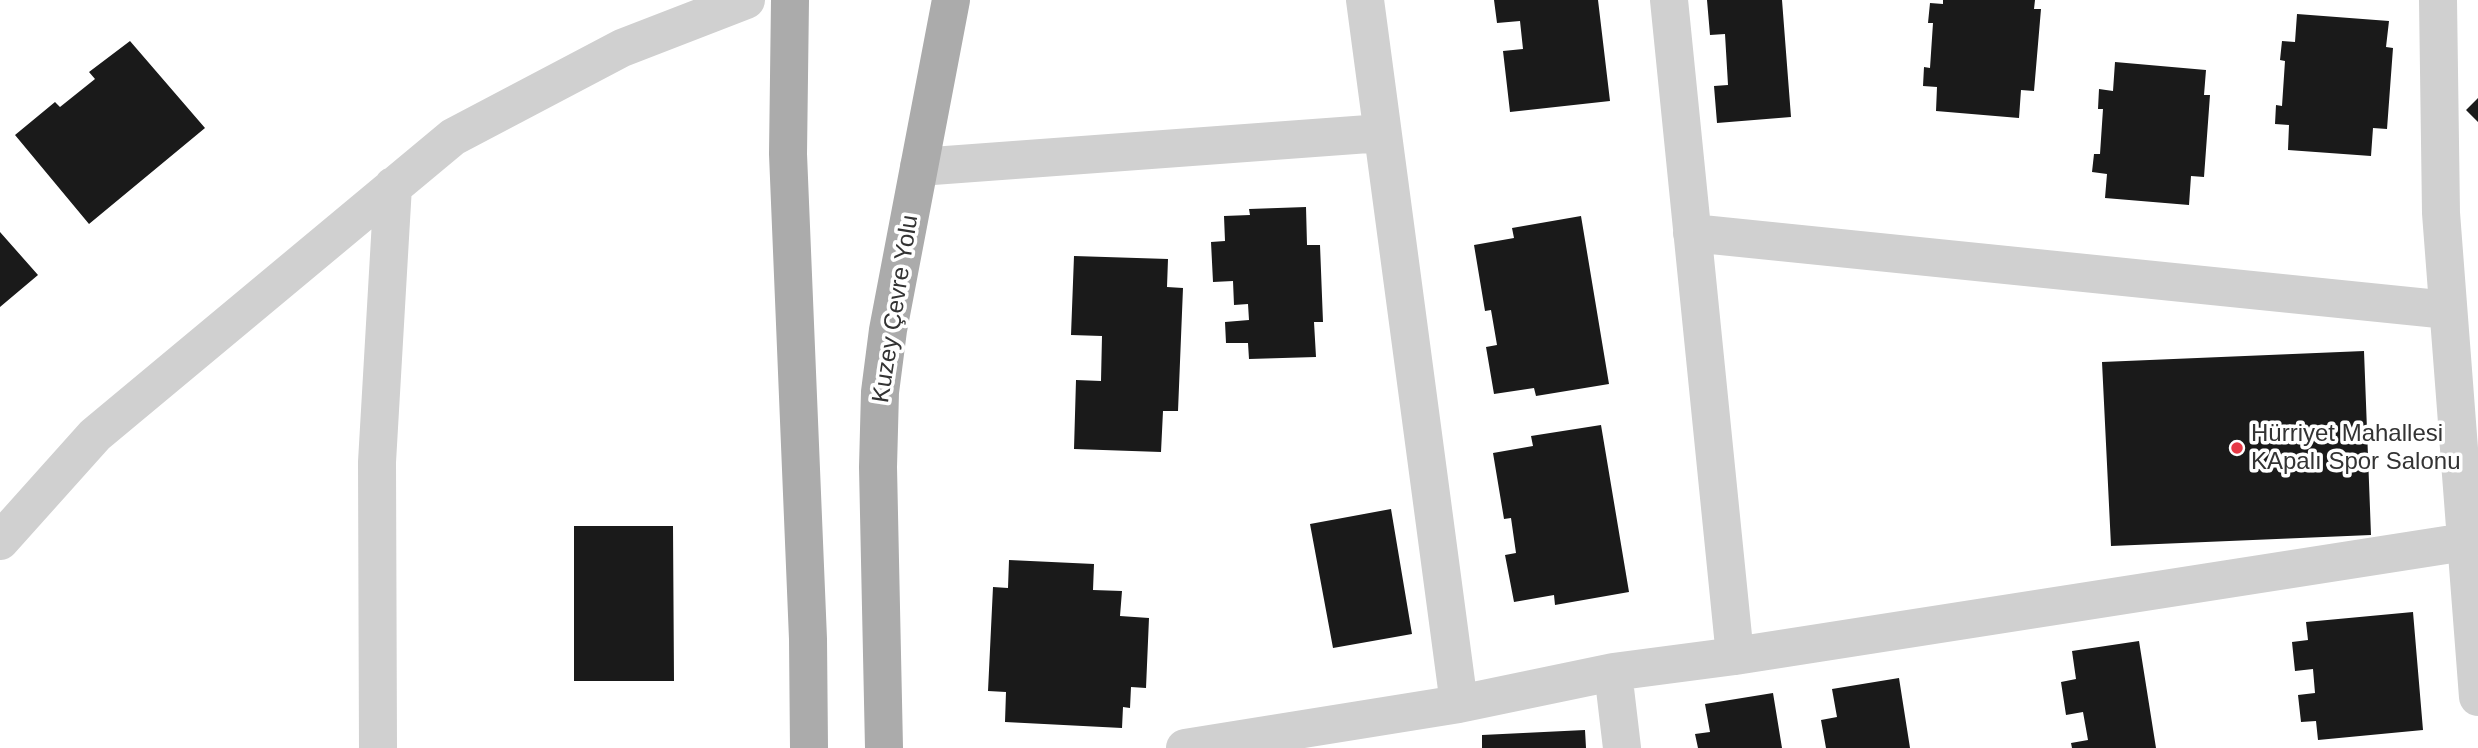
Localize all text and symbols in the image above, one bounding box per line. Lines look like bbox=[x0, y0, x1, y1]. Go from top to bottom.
street label: Kuzey Çevre Yolu bbox=[867, 213, 925, 405]
place label: Hürriyet Mahallesi KApalı Spor Salonu bbox=[2251, 420, 2460, 476]
marker: Hürriyet Mahallesi KApalı Spor Salonu bbox=[2229, 440, 2245, 456]

